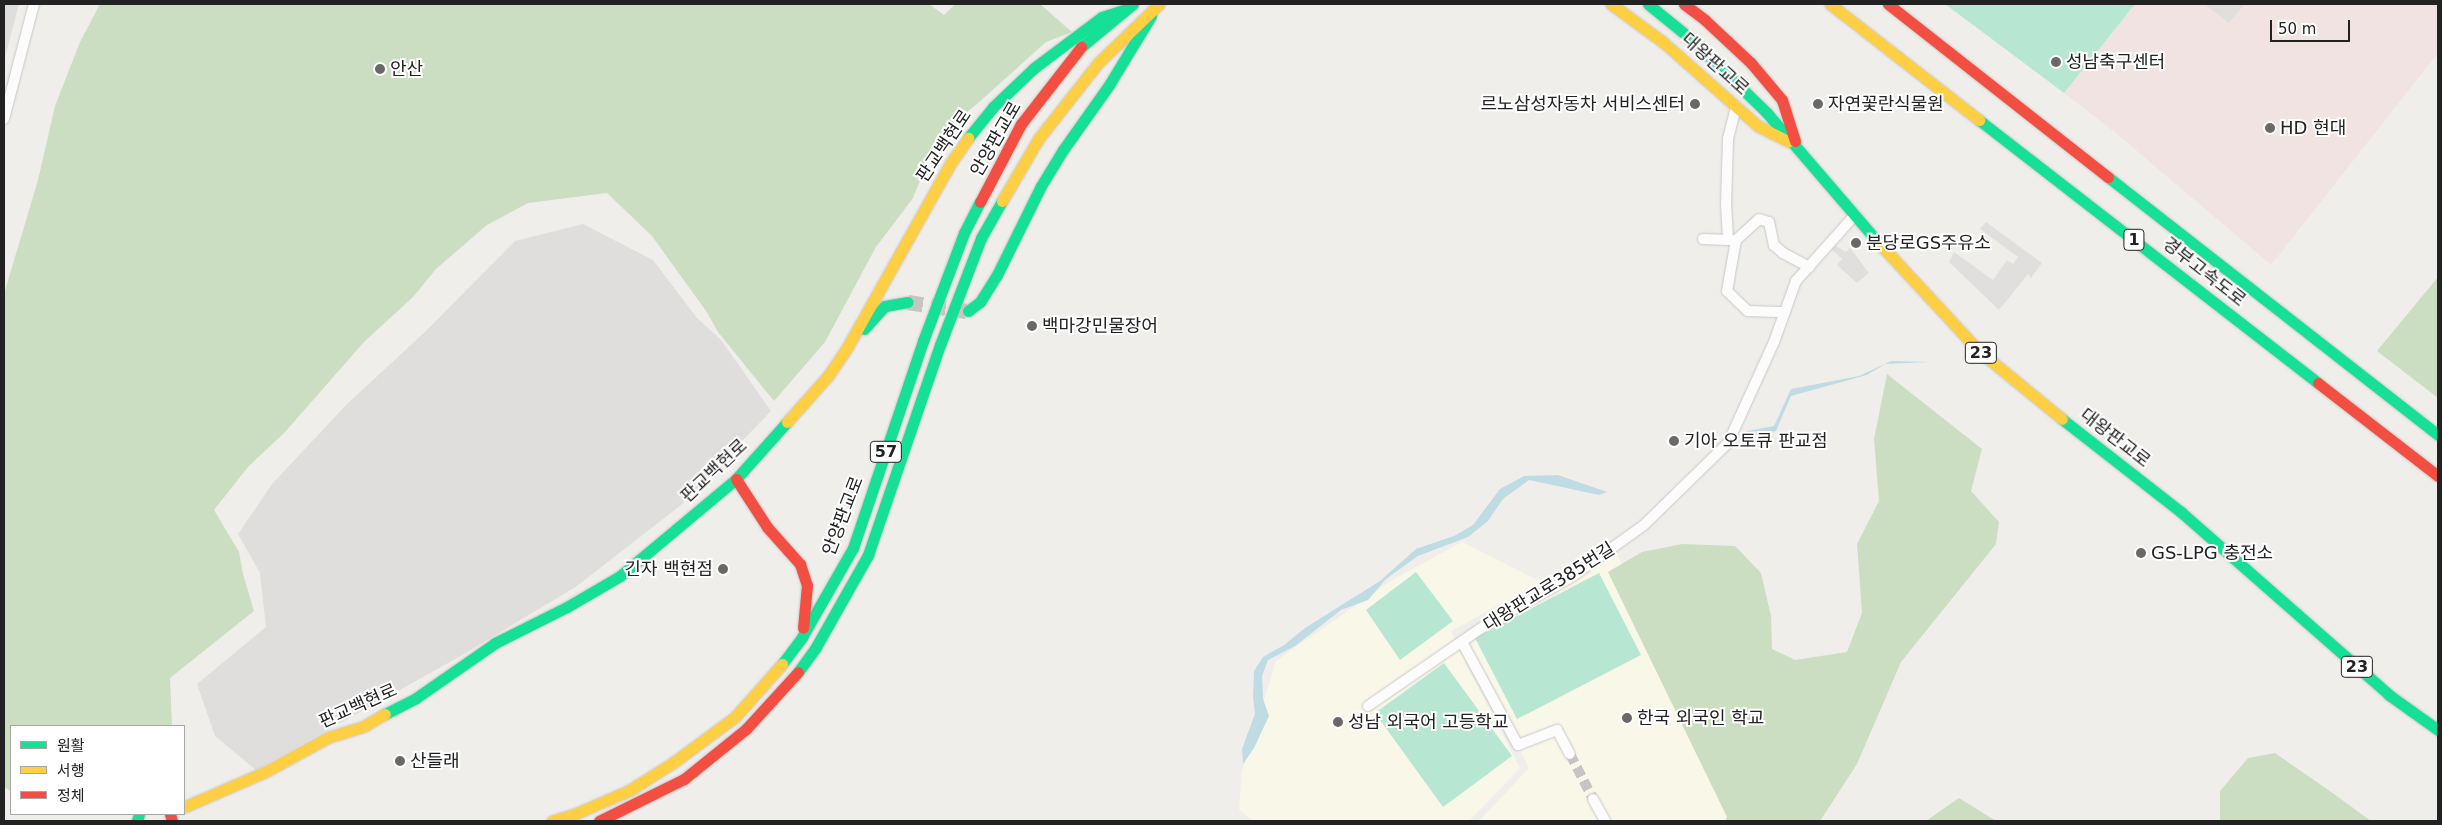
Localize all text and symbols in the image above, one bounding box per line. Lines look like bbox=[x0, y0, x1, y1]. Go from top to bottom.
scale bar bbox=[2272, 10, 2352, 42]
text: 50 m bbox=[2278, 20, 2316, 38]
street label: 대왕판교로 bbox=[1677, 28, 1753, 100]
place label: 성남축구센터 bbox=[2066, 51, 2165, 73]
marker: 성남축구센터 bbox=[2050, 56, 2062, 68]
place label: 안산 bbox=[390, 58, 423, 80]
marker: 안산 bbox=[374, 63, 386, 75]
place label: 르노삼성자동차 서비스센터 bbox=[1481, 93, 1685, 115]
place label: 자연꽃란식물원 bbox=[1828, 93, 1944, 115]
street label: 안양판교로 bbox=[966, 98, 1026, 180]
marker: 르노삼성자동차 서비스센터 bbox=[1689, 98, 1701, 110]
marker: 자연꽃란식물원 bbox=[1812, 98, 1824, 110]
street label: 판교백현로 bbox=[912, 106, 976, 186]
place label: HD 현대 bbox=[2280, 117, 2346, 139]
marker: HD 현대 bbox=[2264, 122, 2276, 134]
road number: 1 bbox=[2123, 226, 2145, 254]
place label: 분당로GS주유소 bbox=[1866, 232, 1991, 254]
street label: 경부고속도로 bbox=[2158, 233, 2250, 311]
marker: 분당로GS주유소 bbox=[1850, 237, 1862, 249]
place label: 백마강민물장어 bbox=[1042, 315, 1158, 337]
marker: 백마강민물장어 bbox=[1026, 320, 1038, 332]
road number: 23 bbox=[1965, 339, 1997, 366]
street label: 대왕판교로 bbox=[2076, 404, 2154, 472]
place label: 기아 오토큐 판교점 bbox=[1684, 430, 1828, 452]
street label: 판교백현로 bbox=[676, 435, 752, 507]
marker: 기아 오토큐 판교점 bbox=[1668, 435, 1680, 447]
road number: 57 bbox=[870, 438, 902, 466]
street label: 안양판교로 bbox=[818, 473, 868, 559]
street label: 대왕판교로385번길 bbox=[1480, 538, 1618, 636]
place label: GS-LPG 충전소 bbox=[2151, 542, 2273, 564]
marker: GS-LPG 충전소 bbox=[2135, 547, 2147, 559]
place label: 긴자 백현점 bbox=[624, 558, 713, 580]
marker: 긴자 백현점 bbox=[717, 563, 729, 575]
road number: 23 bbox=[2341, 654, 2373, 680]
street label: 판교백현로 bbox=[316, 679, 400, 733]
place label: 한국 외국인 학교 bbox=[1637, 707, 1764, 729]
place label: 성남 외국어 고등학교 bbox=[1348, 711, 1508, 733]
marker: 한국 외국인 학교 bbox=[1621, 712, 1633, 724]
marker: 성남 외국어 고등학교 bbox=[1332, 716, 1344, 728]
legend bbox=[10, 725, 185, 815]
text: 원활 bbox=[57, 737, 85, 755]
place label: 산들래 bbox=[410, 750, 460, 772]
marker: 산들래 bbox=[394, 755, 406, 767]
text: 서행 bbox=[57, 762, 85, 780]
text: 정체 bbox=[57, 787, 85, 805]

